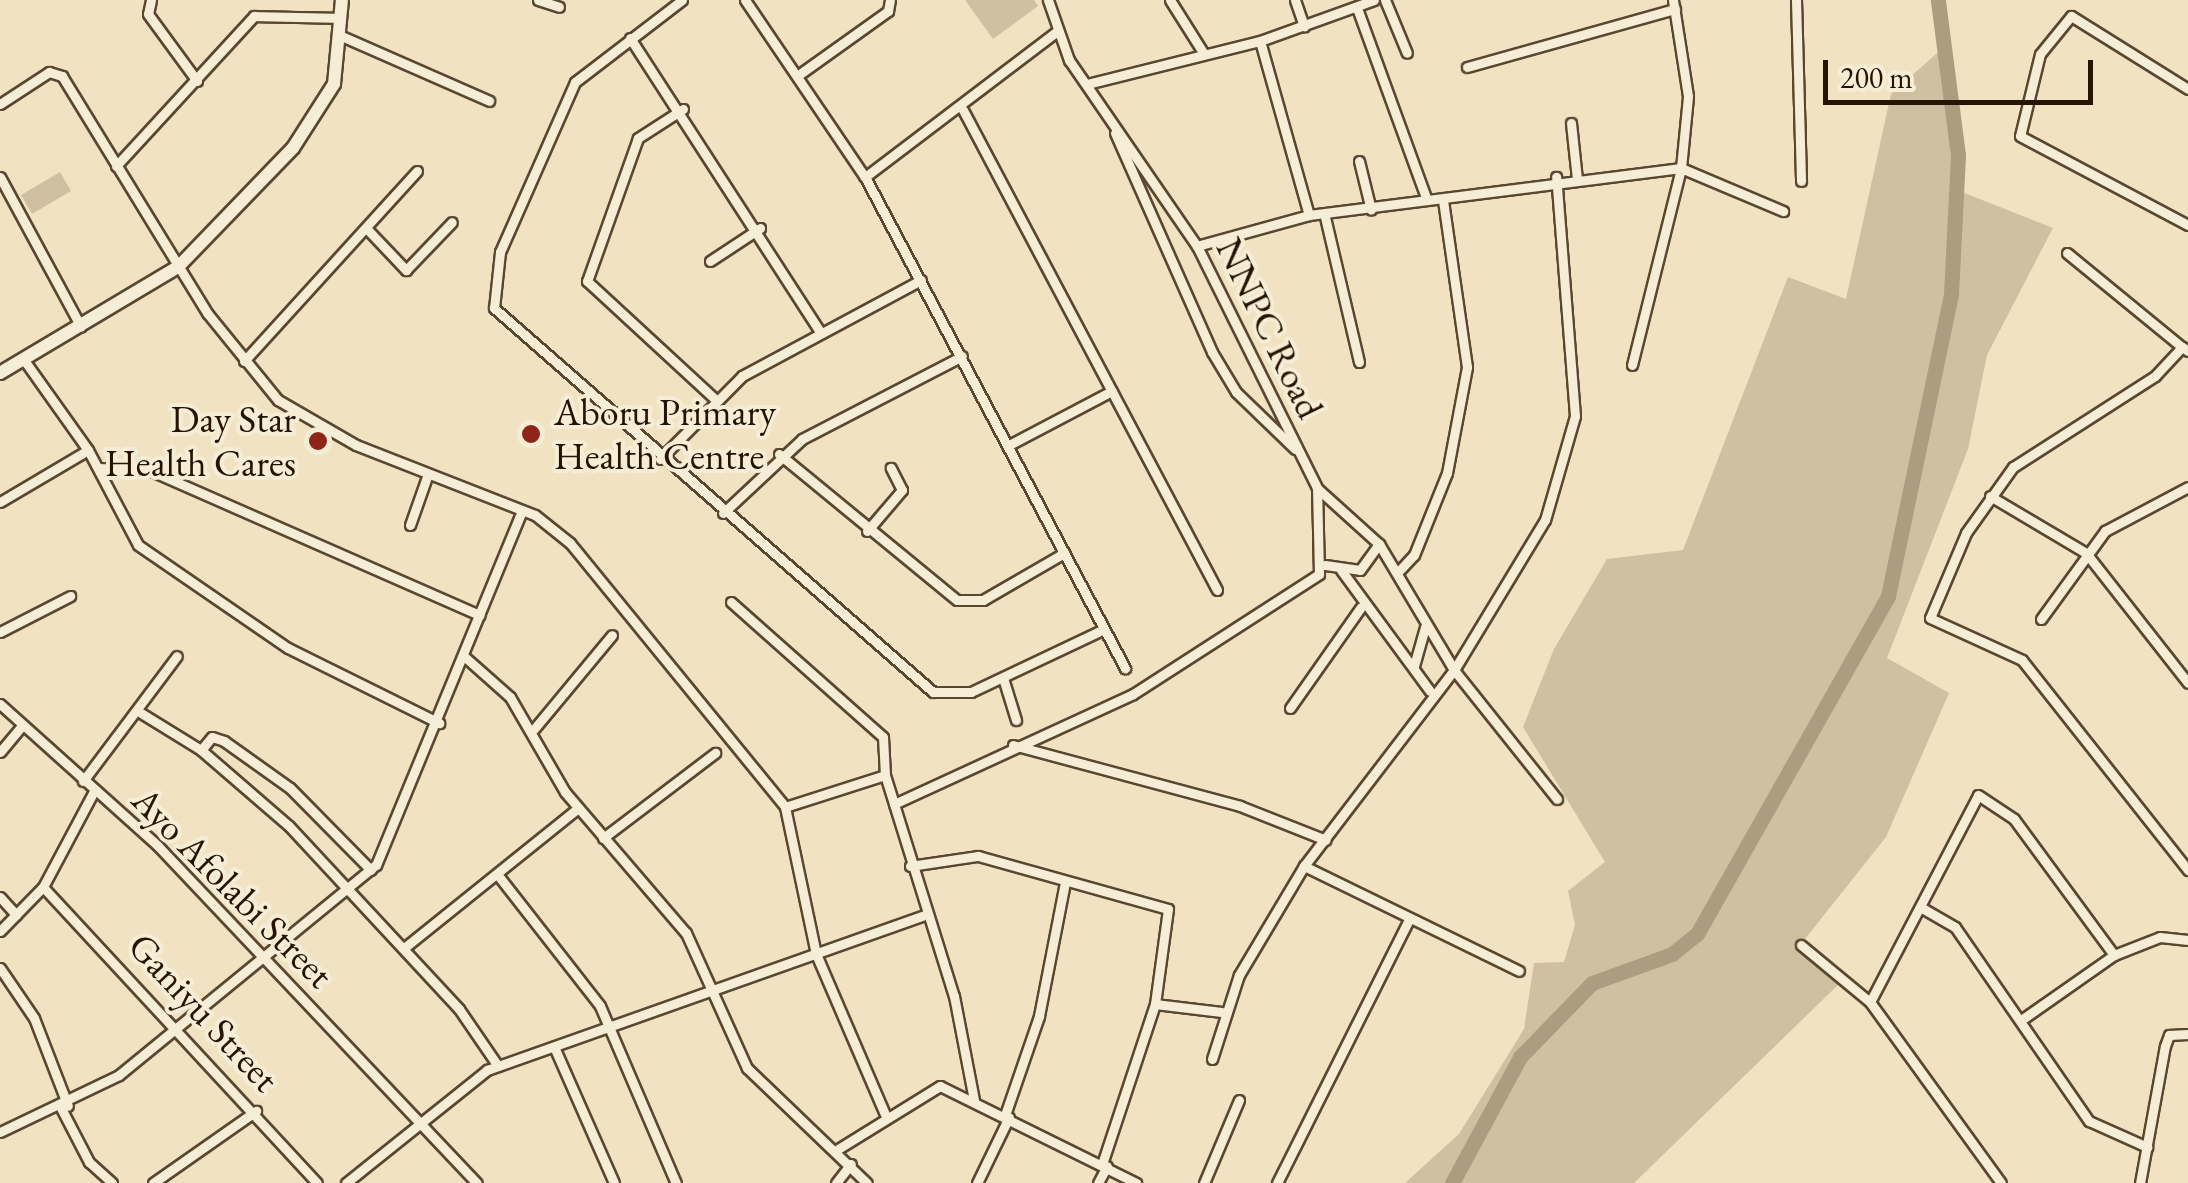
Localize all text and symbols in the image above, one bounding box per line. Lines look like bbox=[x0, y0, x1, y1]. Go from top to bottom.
scale bar bbox=[1828, 40, 2098, 102]
text: 200 m bbox=[1840, 58, 1913, 97]
street label: NNPC Road bbox=[1207, 230, 1333, 426]
place label: Aboru Primary Health Centre bbox=[554, 389, 776, 478]
place label: Day Star Health Cares bbox=[105, 396, 296, 486]
marker: Aboru Primary Health Centre bbox=[518, 421, 544, 447]
marker: Day Star Health Cares bbox=[305, 428, 331, 454]
street label: Ayo Afolabi Street bbox=[123, 777, 343, 997]
street label: Ganiyu Street bbox=[119, 923, 289, 1101]

